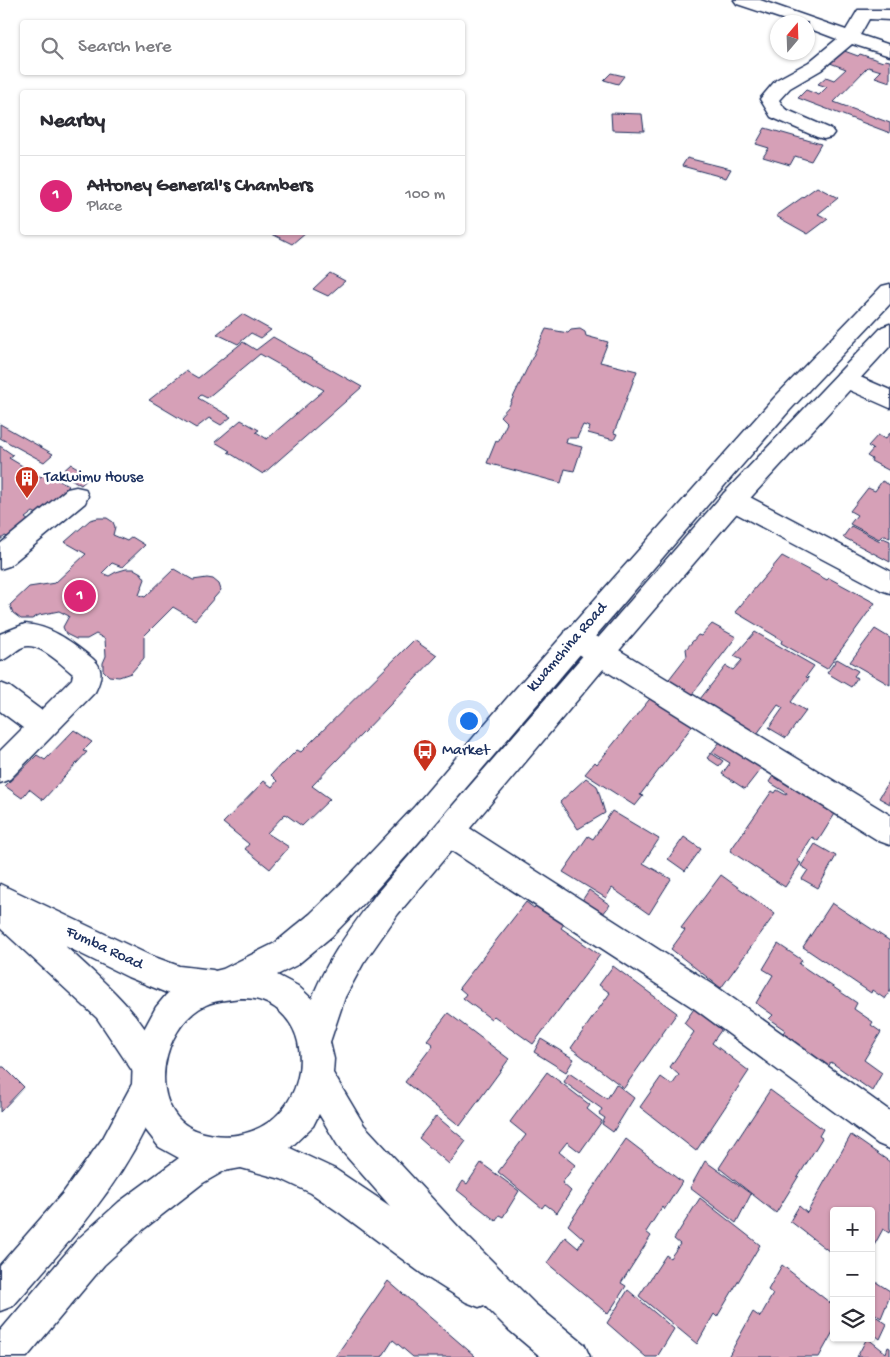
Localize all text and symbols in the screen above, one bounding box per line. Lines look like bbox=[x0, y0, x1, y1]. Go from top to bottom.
north arrow bbox=[770, 15, 815, 60]
search box bbox=[20, 20, 465, 75]
icon: search bbox=[38, 34, 66, 62]
text: Search here bbox=[78, 36, 172, 59]
text: Nearby bbox=[40, 110, 105, 135]
text: Attoney General's Chambers bbox=[87, 175, 313, 198]
text: 1 bbox=[53, 186, 59, 205]
text: 100 m bbox=[405, 186, 445, 205]
text: Place bbox=[87, 198, 122, 217]
building icon: Takwimu House bbox=[14, 465, 40, 499]
place label: Takwimu House bbox=[43, 469, 145, 488]
pin: 1 bbox=[64, 577, 96, 615]
street label: kwamchina Road bbox=[524, 598, 613, 697]
your location bbox=[456, 708, 482, 734]
bus stop icon: Market bbox=[412, 738, 438, 772]
place label: Market bbox=[442, 742, 491, 761]
street label: Fumba Road bbox=[61, 922, 147, 976]
map controls bbox=[830, 1207, 875, 1342]
button: + bbox=[830, 1207, 875, 1252]
button: − bbox=[830, 1252, 875, 1297]
button: layers bbox=[830, 1297, 875, 1342]

